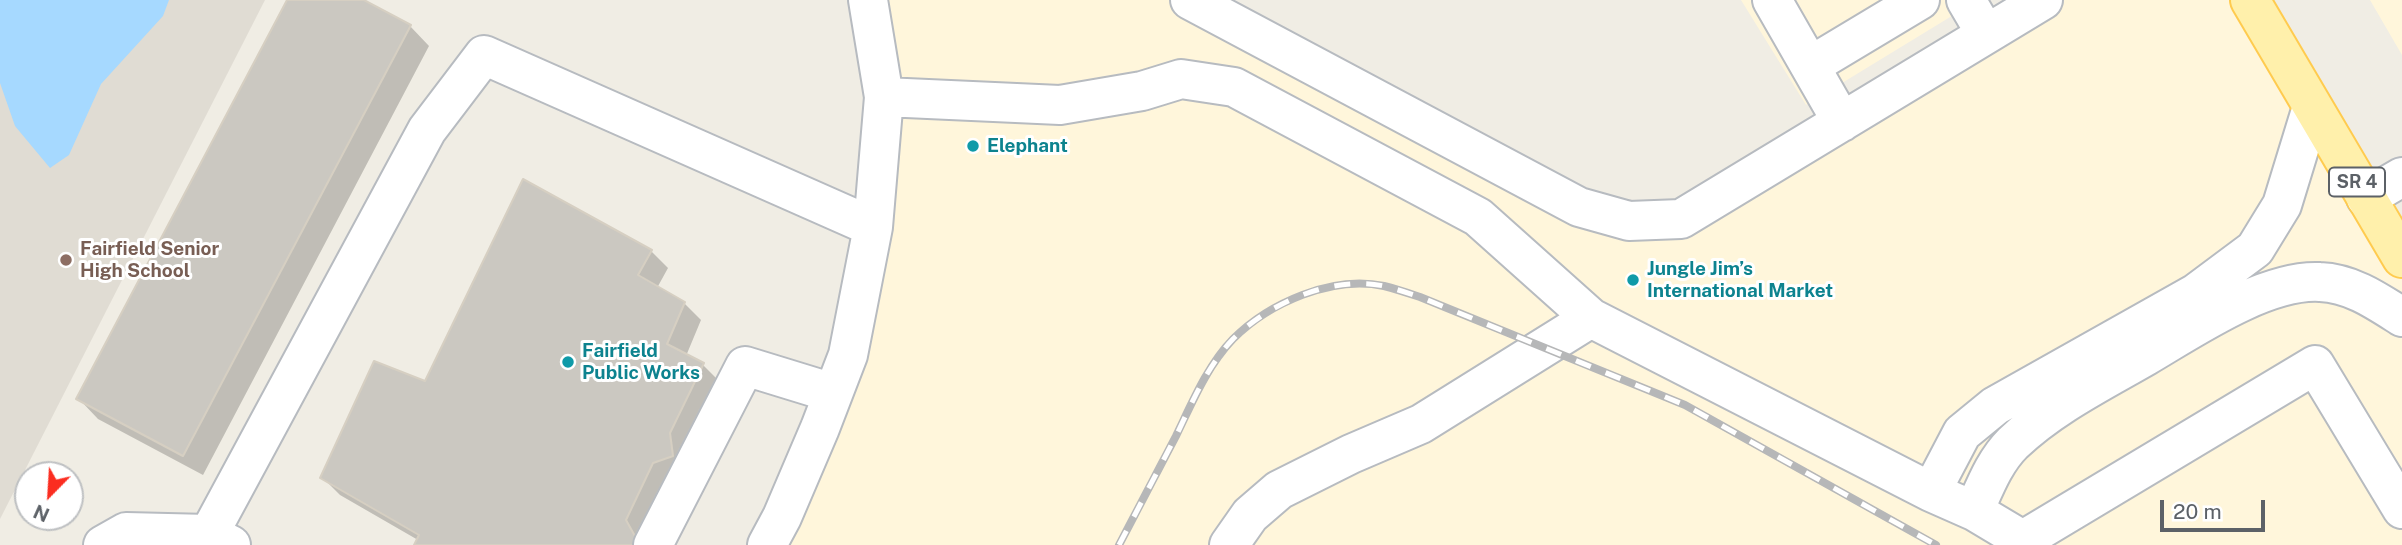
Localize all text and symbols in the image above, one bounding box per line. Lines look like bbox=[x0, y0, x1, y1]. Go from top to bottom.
place label: Elephant bbox=[987, 135, 1068, 157]
marker: Elephant bbox=[965, 138, 981, 154]
road number: SR 4 bbox=[2329, 168, 2385, 196]
place label: Fairfield Senior High School bbox=[80, 238, 219, 282]
marker: Fairfield Senior High School bbox=[58, 252, 74, 268]
place label: Jungle Jim’s International Market bbox=[1647, 258, 1833, 302]
marker: Jungle Jim’s International Market bbox=[1625, 272, 1641, 288]
place label: Fairfield Public Works bbox=[582, 340, 700, 384]
marker: Fairfield Public Works bbox=[560, 354, 576, 370]
north arrow bbox=[14, 461, 84, 531]
scale bar bbox=[2164, 486, 2269, 530]
text: 20 m bbox=[2173, 499, 2222, 524]
text: N bbox=[30, 500, 53, 526]

